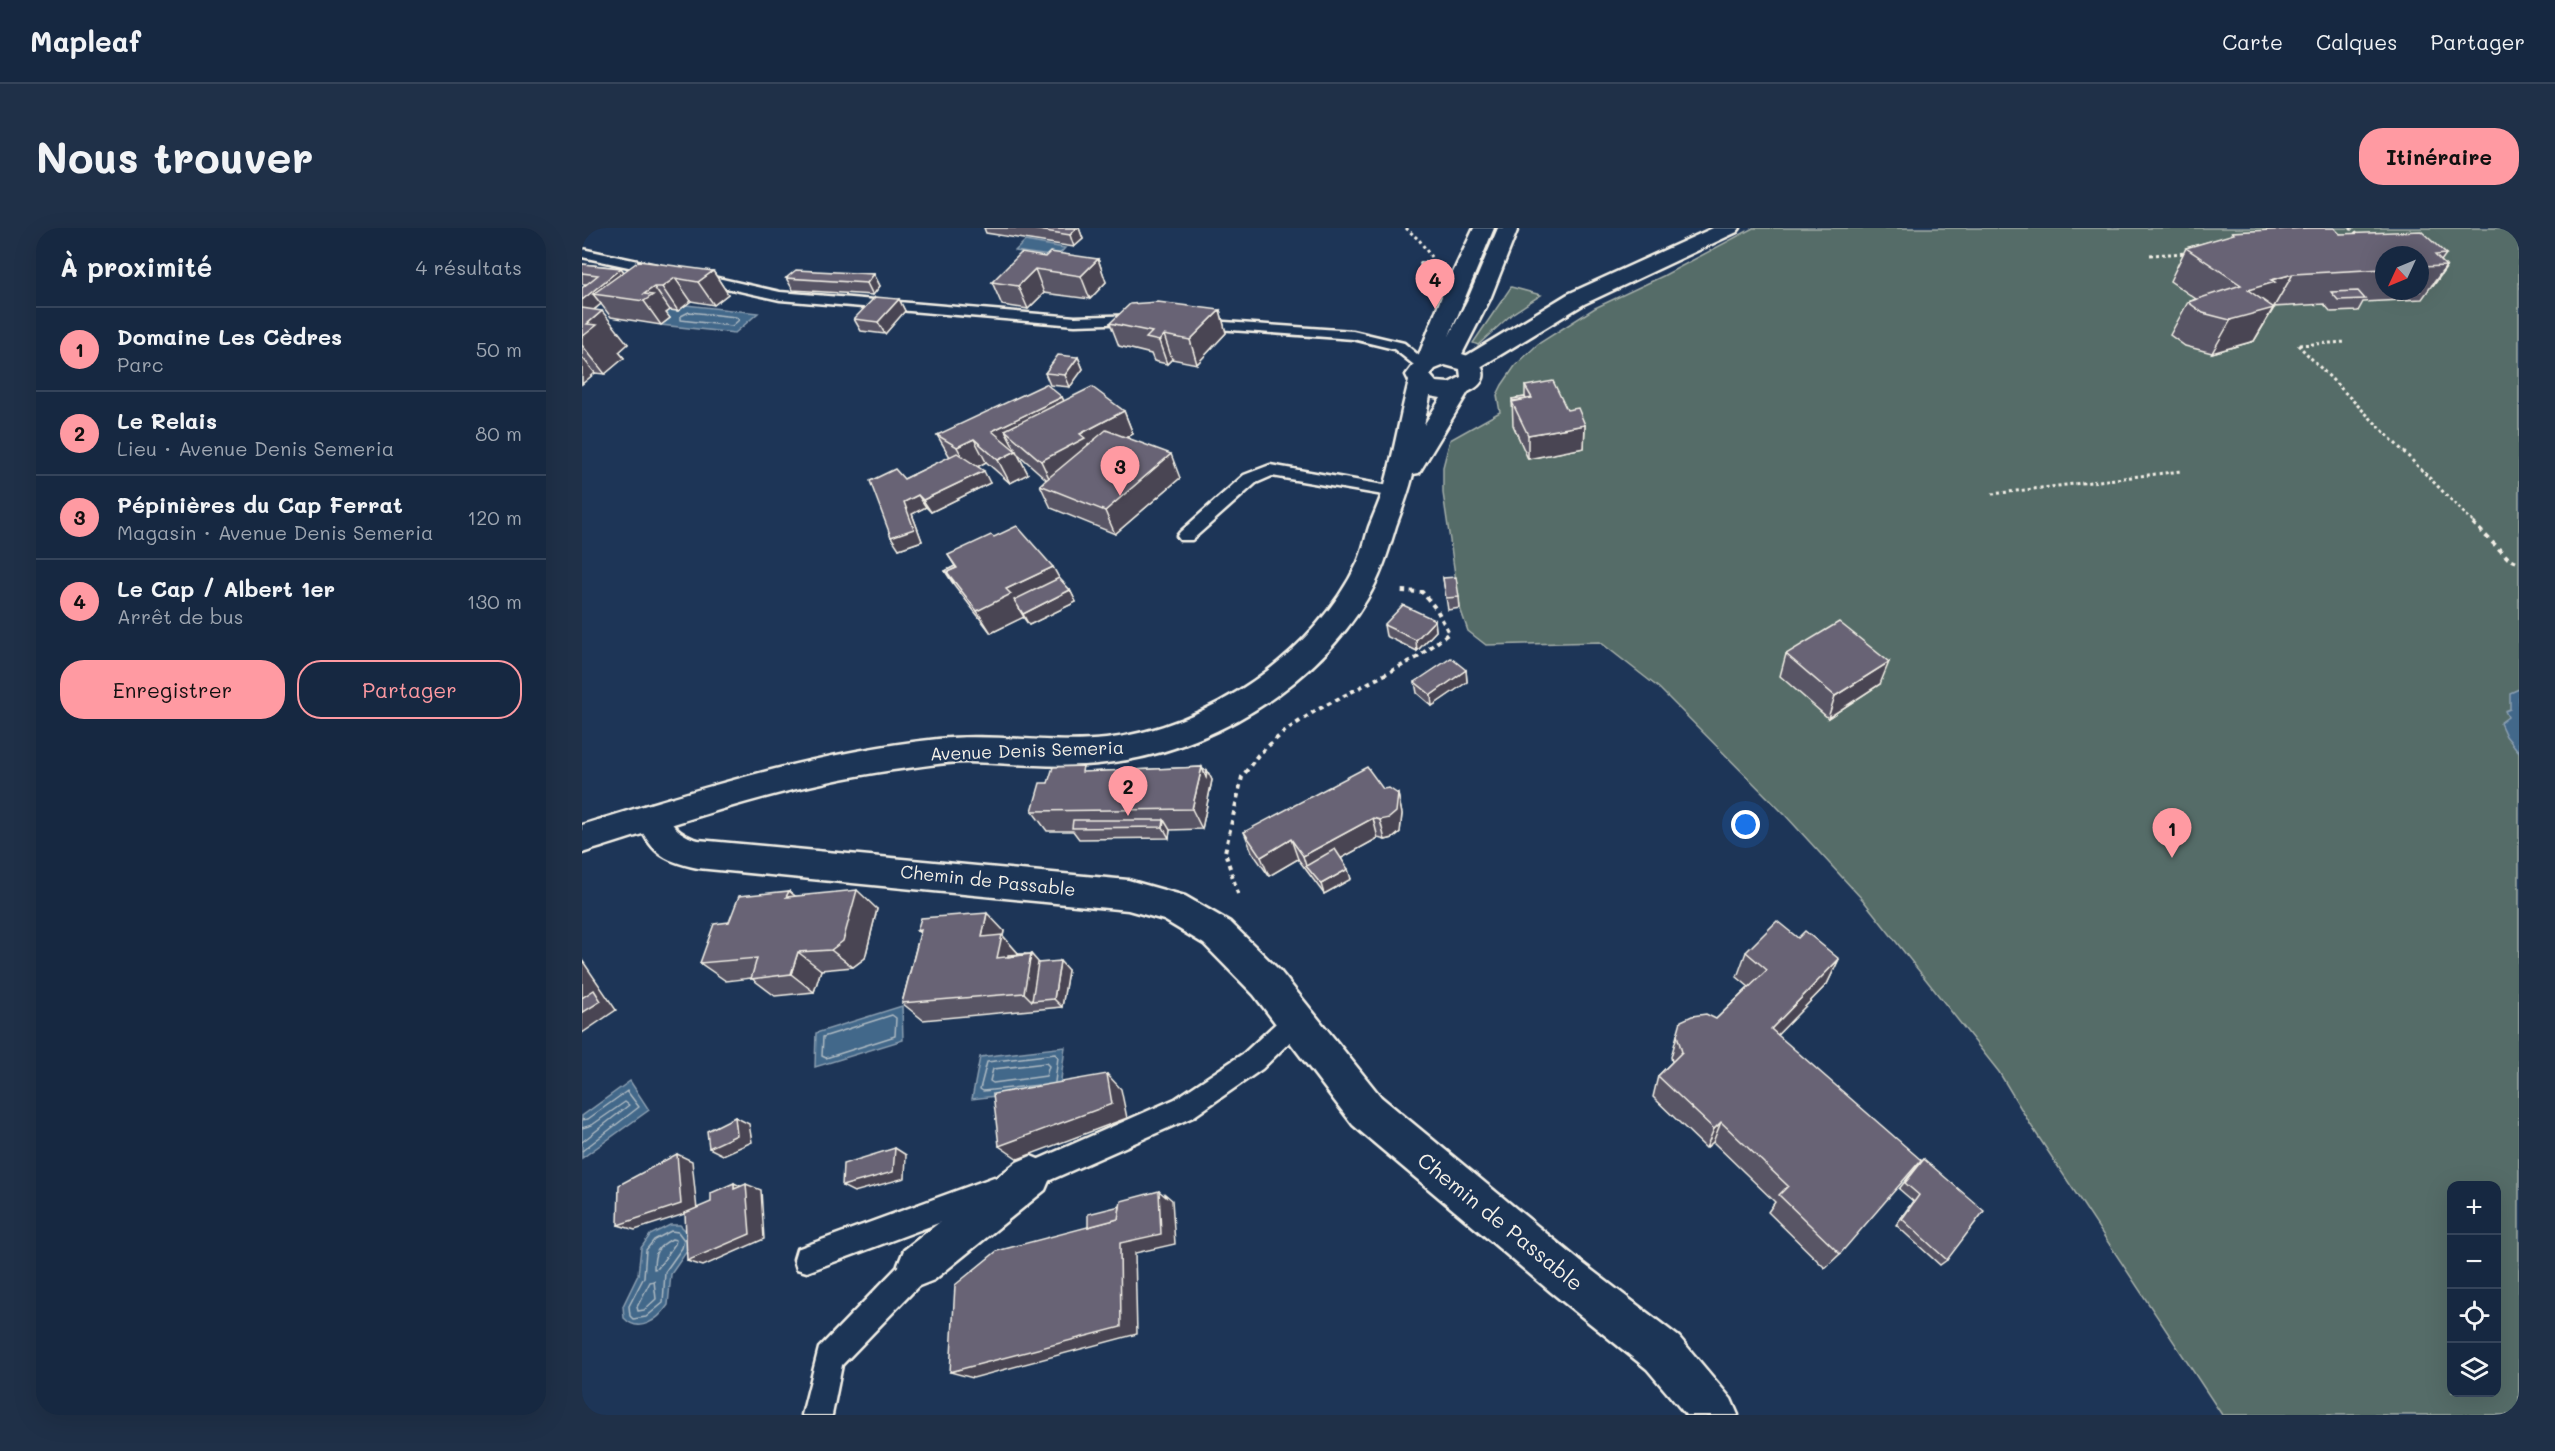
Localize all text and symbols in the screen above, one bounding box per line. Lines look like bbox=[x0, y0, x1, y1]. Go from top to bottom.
text: Mapleaf bbox=[30, 23, 141, 59]
text: Carte bbox=[2222, 28, 2283, 55]
text: Calques bbox=[2316, 28, 2398, 55]
text: Partager bbox=[2431, 28, 2525, 55]
button: Itinéraire bbox=[2359, 128, 2519, 185]
text: Nous trouver bbox=[36, 129, 314, 184]
north arrow bbox=[2375, 246, 2429, 300]
text: À proximité bbox=[60, 250, 212, 284]
text: 4 résultats bbox=[416, 254, 522, 280]
pin: 4 bbox=[1416, 260, 1454, 309]
text: Domaine Les Cèdres bbox=[117, 322, 342, 351]
text: 1 bbox=[75, 336, 84, 362]
text: 50 m bbox=[476, 336, 522, 362]
text: Parc bbox=[117, 351, 163, 377]
text: Le Relais bbox=[117, 406, 217, 435]
text: 2 bbox=[74, 420, 85, 446]
text: 80 m bbox=[475, 420, 522, 446]
text: Lieu · Avenue Denis Semeria bbox=[117, 435, 394, 461]
pin: 3 bbox=[1100, 446, 1140, 496]
text: Pépinières du Cap Ferrat bbox=[117, 490, 403, 519]
text: 3 bbox=[74, 504, 86, 530]
text: 120 m bbox=[467, 504, 522, 530]
text: Magasin · Avenue Denis Semeria bbox=[117, 519, 434, 545]
text: Le Cap / Albert 1er bbox=[117, 574, 335, 603]
text: 4 bbox=[73, 588, 86, 614]
text: 130 m bbox=[467, 588, 522, 614]
text: Arrêt de bus bbox=[117, 603, 243, 629]
button: Enregistrer bbox=[60, 660, 285, 719]
button: Partager bbox=[297, 660, 522, 719]
street label: Avenue Denis Semeria bbox=[930, 735, 1124, 765]
pin: 2 bbox=[1108, 766, 1148, 816]
pin: 1 bbox=[2152, 808, 2192, 858]
your location bbox=[1731, 810, 1760, 839]
street label: Chemin de Passable bbox=[899, 859, 1077, 901]
street label: Chemin de Passable bbox=[1413, 1146, 1589, 1296]
map controls bbox=[2447, 1181, 2501, 1397]
button: + bbox=[2447, 1181, 2501, 1235]
button: − bbox=[2447, 1235, 2501, 1289]
button: locate bbox=[2447, 1289, 2501, 1343]
button: layers bbox=[2447, 1343, 2501, 1397]

